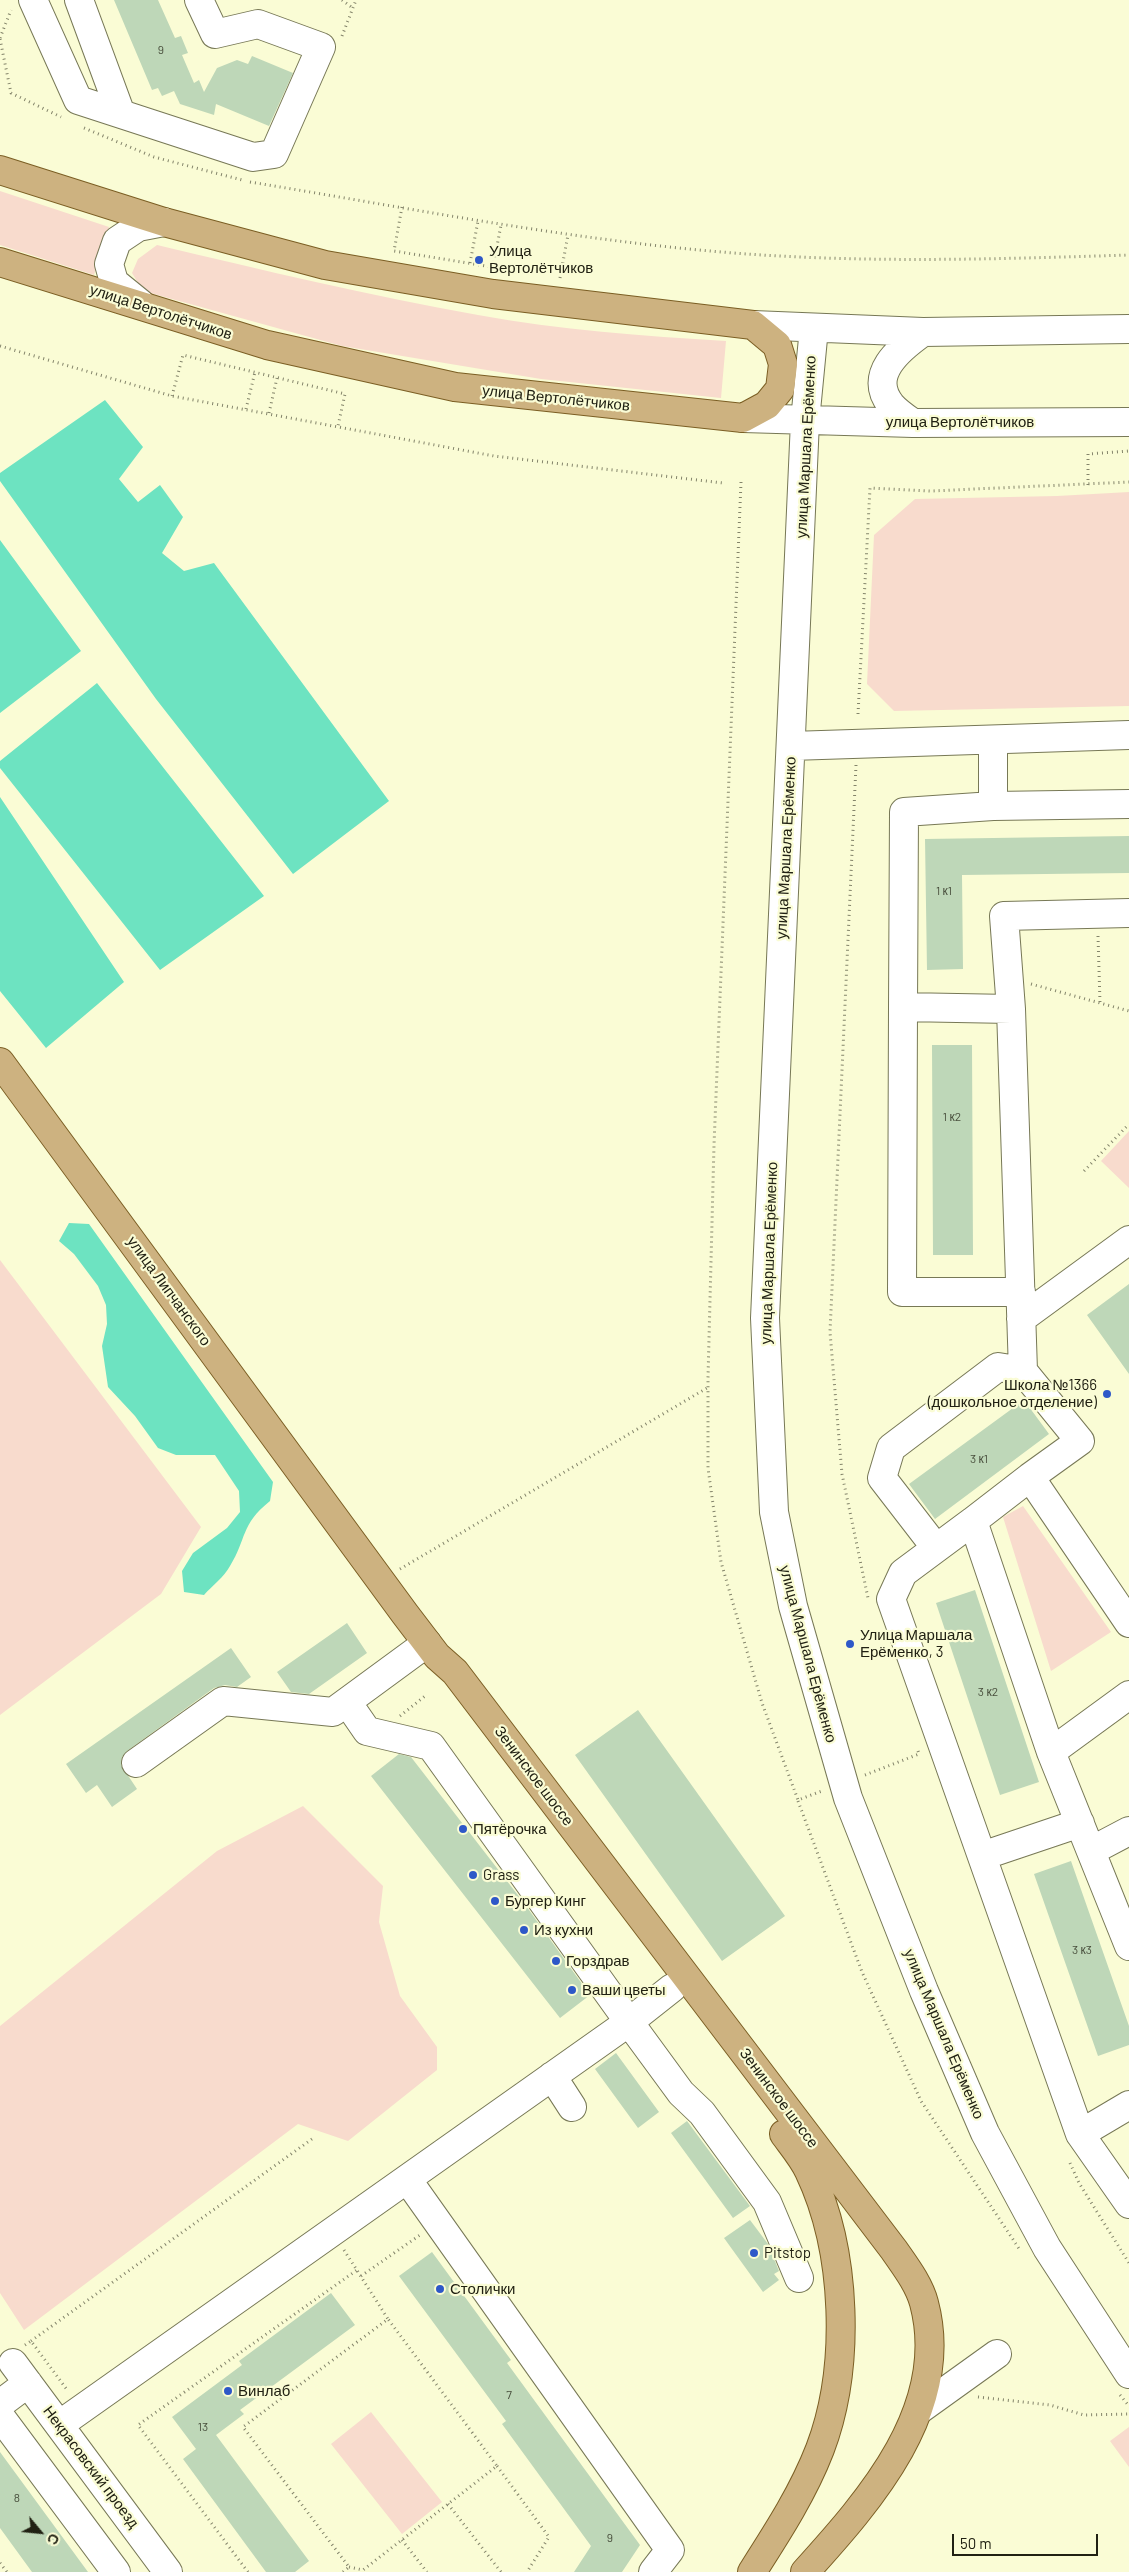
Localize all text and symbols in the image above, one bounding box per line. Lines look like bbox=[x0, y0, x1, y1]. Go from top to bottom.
house number: 9 bbox=[158, 43, 164, 57]
place label: Улица Вертолётчиков bbox=[489, 242, 593, 277]
marker: Улица Вертолётчиков bbox=[473, 254, 485, 266]
street label: улица Вертолётчиков bbox=[88, 280, 234, 344]
street label: улица Маршала Ерёменко bbox=[792, 355, 820, 539]
street label: улица Вертолётчиков bbox=[481, 381, 631, 415]
street label: улица Вертолётчиков bbox=[886, 413, 1034, 431]
street label: улица Маршала Ерёменко bbox=[772, 756, 800, 940]
house number: 1 к1 bbox=[936, 884, 952, 898]
house number: 1 к2 bbox=[943, 1110, 961, 1124]
street label: улица Маршала Ерёменко bbox=[757, 1161, 781, 1345]
street label: улица Липчанского bbox=[123, 1233, 215, 1349]
place label: Школа №1366 (дошкольное отделение) bbox=[928, 1376, 1097, 1411]
marker: Школа №1366 (дошкольное отделение) bbox=[1101, 1388, 1113, 1400]
house number: 3 к1 bbox=[970, 1452, 988, 1466]
street label: улица Маршала Ерёменко bbox=[776, 1563, 840, 1745]
place label: Улица Маршала Ерёменко, 3 bbox=[860, 1626, 972, 1661]
marker: Улица Маршала Ерёменко, 3 bbox=[844, 1638, 856, 1650]
house number: 3 к2 bbox=[978, 1685, 998, 1699]
street label: Зенинское шоссе bbox=[491, 1723, 577, 1829]
place label: Пятёрочка bbox=[473, 1820, 547, 1838]
marker: Пятёрочка bbox=[457, 1823, 469, 1835]
place label: Grass bbox=[483, 1866, 519, 1884]
marker: Grass bbox=[467, 1869, 479, 1881]
place label: Бургер Кинг bbox=[505, 1892, 586, 1910]
marker: Бургер Кинг bbox=[489, 1895, 501, 1907]
place label: Из кухни bbox=[534, 1921, 593, 1939]
marker: Из кухни bbox=[518, 1924, 530, 1936]
house number: 3 к3 bbox=[1072, 1943, 1092, 1957]
street label: улица Маршала Ерёменко bbox=[900, 1946, 988, 2122]
place label: Горздрав bbox=[566, 1952, 630, 1970]
marker: Горздрав bbox=[550, 1955, 562, 1967]
place label: Ваши цветы bbox=[582, 1981, 666, 1999]
marker: Ваши цветы bbox=[566, 1984, 578, 1996]
street label: Зенинское шоссе bbox=[736, 2045, 822, 2151]
place label: Pitstop bbox=[764, 2244, 811, 2262]
marker: Pitstop bbox=[748, 2247, 760, 2259]
place label: Столички bbox=[450, 2280, 515, 2298]
marker: Столички bbox=[434, 2283, 446, 2295]
place label: Винлаб bbox=[238, 2382, 290, 2400]
marker: Винлаб bbox=[222, 2385, 234, 2397]
house number: 7 bbox=[506, 2388, 512, 2402]
street label: Некрасовский проезд bbox=[39, 2402, 143, 2532]
house number: 13 bbox=[198, 2420, 208, 2434]
house number: 8 bbox=[14, 2491, 20, 2505]
north arrow bbox=[15, 2507, 65, 2557]
scale bar bbox=[954, 2524, 1100, 2556]
text: С bbox=[44, 2531, 64, 2548]
house number: 9 bbox=[607, 2531, 613, 2545]
text: 50 m bbox=[960, 2534, 992, 2552]

